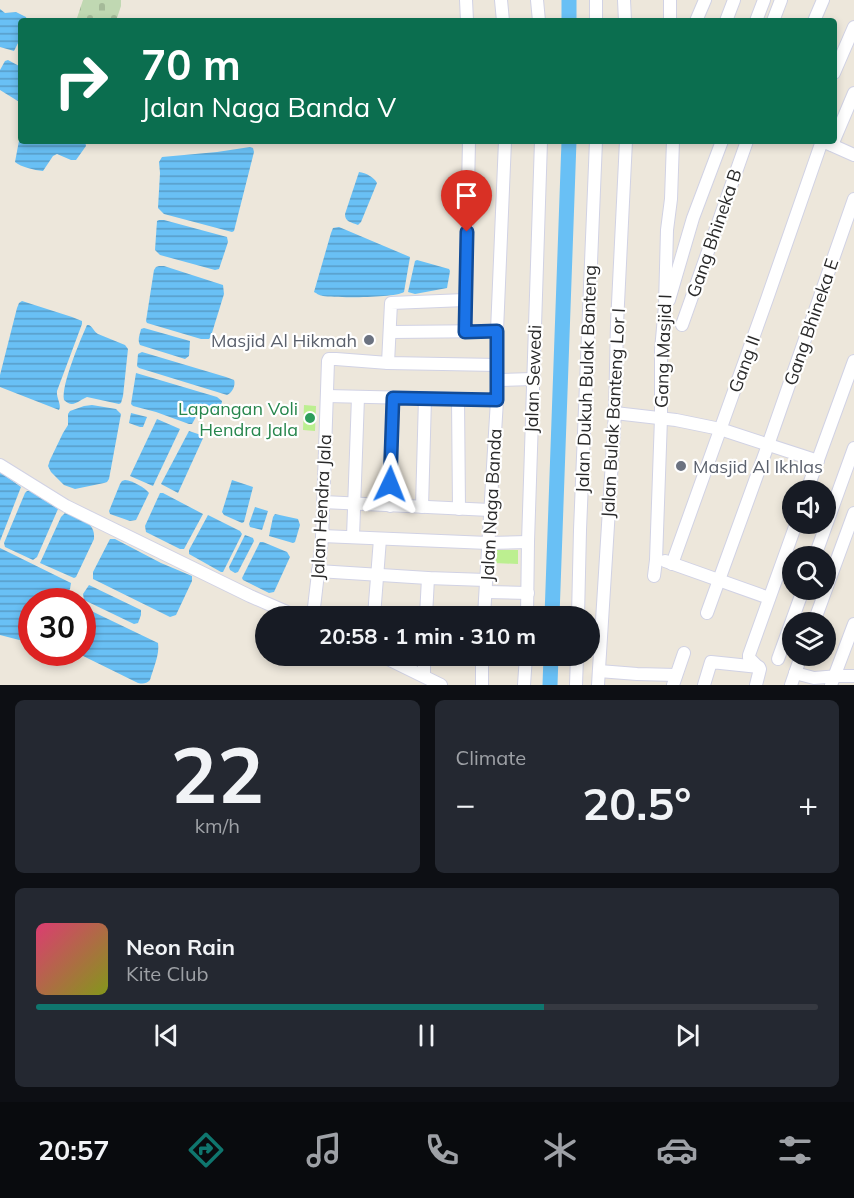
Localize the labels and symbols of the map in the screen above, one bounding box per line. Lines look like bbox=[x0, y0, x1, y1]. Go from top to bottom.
street label: Gang Bhineka B bbox=[681, 166, 747, 300]
pin bbox=[441, 170, 492, 232]
street label: Gang Bhineka E bbox=[779, 256, 843, 388]
street label: Jalan Dukuh Bulak Banteng bbox=[571, 264, 601, 494]
street label: Gang Masjid I bbox=[650, 294, 676, 408]
street label: Jalan Bulak Banteng Lor I bbox=[596, 307, 630, 519]
street label: Jalan Sewedi bbox=[520, 324, 546, 434]
place label: Masjid Al Hikmah bbox=[211, 329, 357, 352]
street label: Gang II bbox=[723, 332, 765, 396]
marker: Masjid Al Hikmah bbox=[362, 333, 376, 347]
place label: Lapangan Voli Hendra Jala bbox=[178, 397, 298, 441]
marker: Lapangan Voli Hendra Jala bbox=[303, 411, 317, 425]
street label: Jalan Naga Banda bbox=[476, 428, 506, 582]
street label: Jalan Hendra Jala bbox=[306, 434, 336, 580]
position arrow bbox=[358, 452, 422, 516]
place label: Masjid Al Ikhlas bbox=[693, 455, 823, 478]
marker: Masjid Al Ikhlas bbox=[674, 459, 688, 473]
speed limit sign: 30 bbox=[18, 588, 96, 666]

